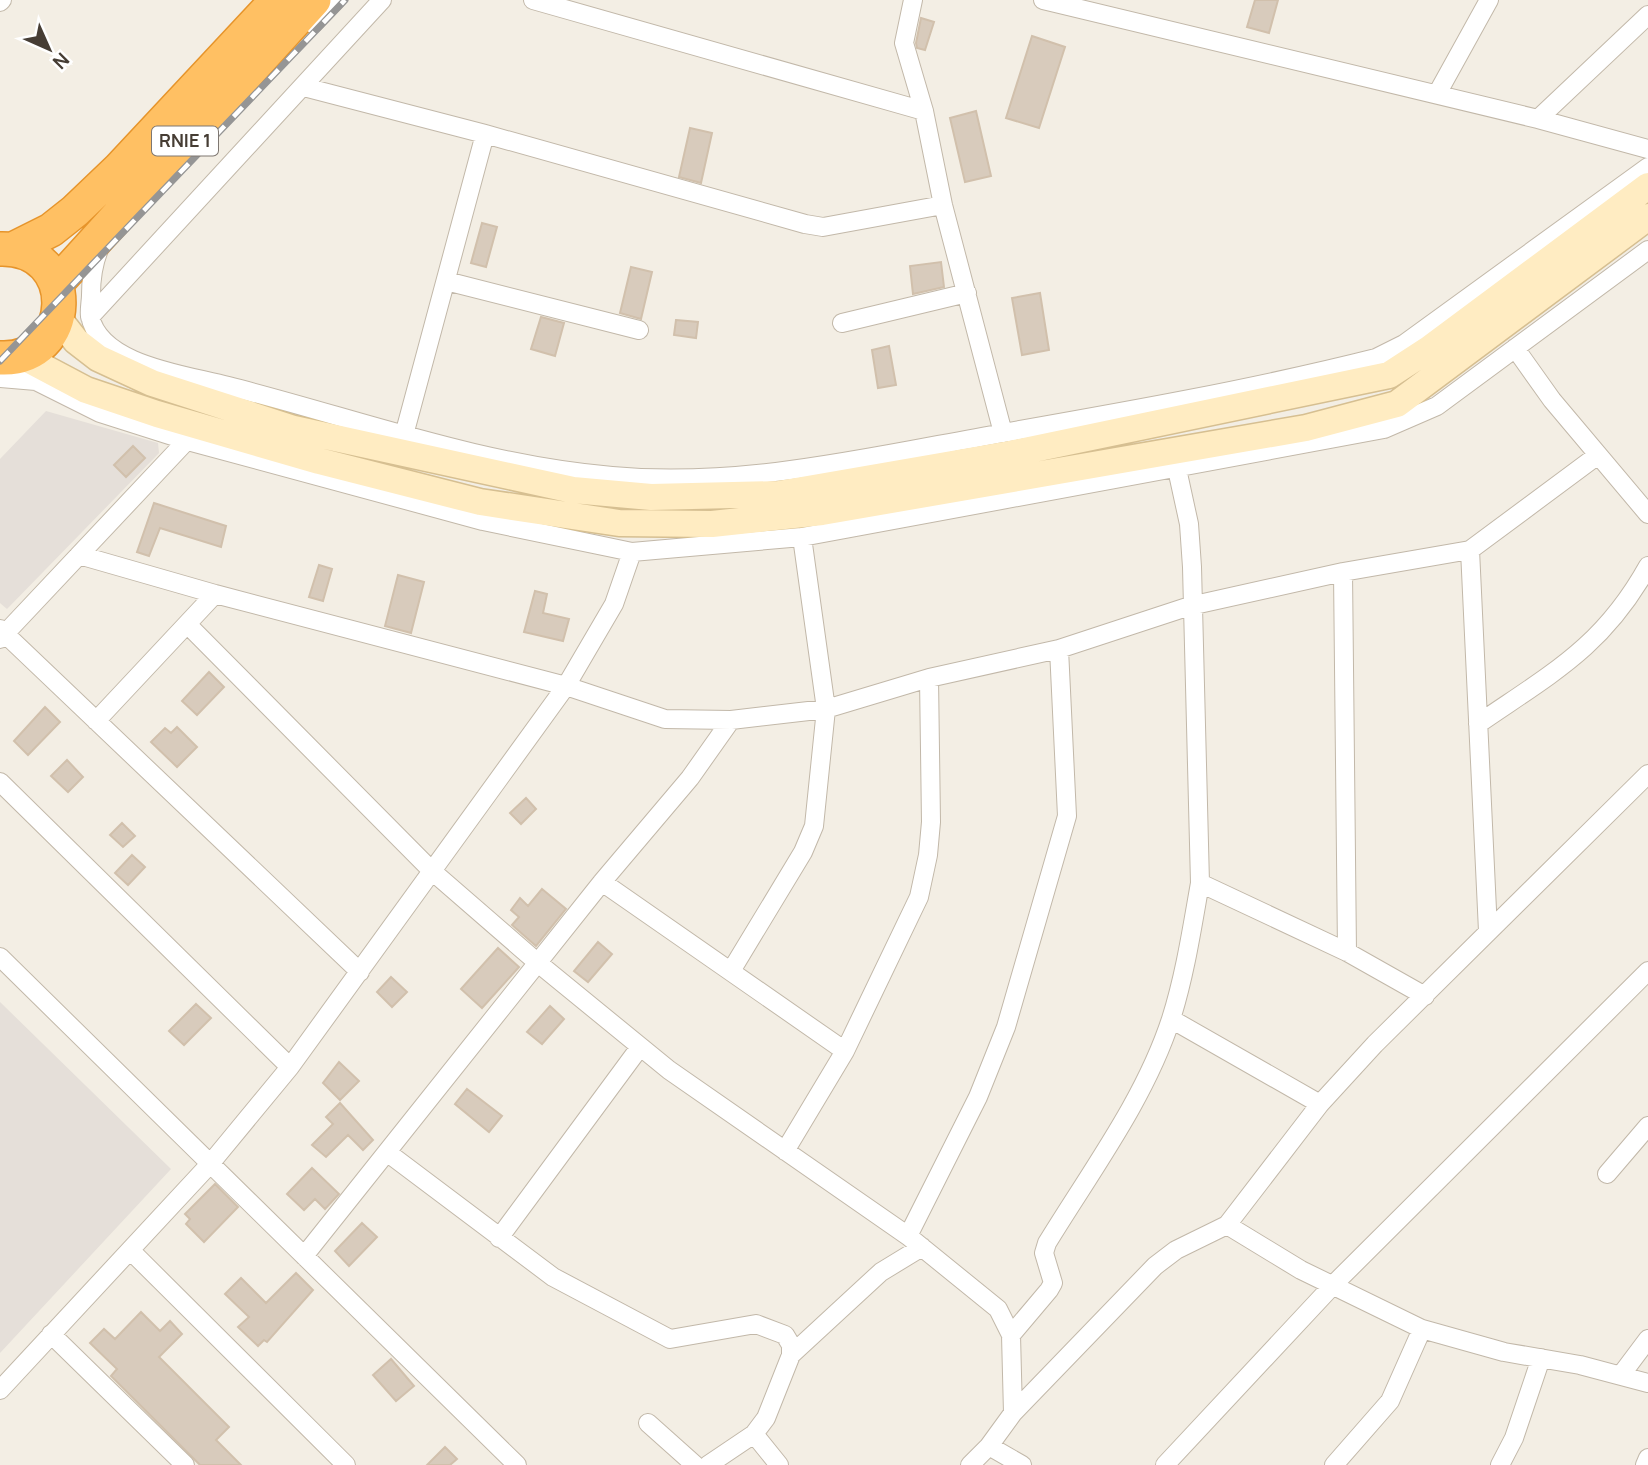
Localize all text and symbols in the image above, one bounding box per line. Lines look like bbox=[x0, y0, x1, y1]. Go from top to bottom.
north arrow bbox=[14, 14, 84, 84]
text: N bbox=[47, 47, 75, 75]
road number: RNIE 1 bbox=[152, 126, 218, 156]

